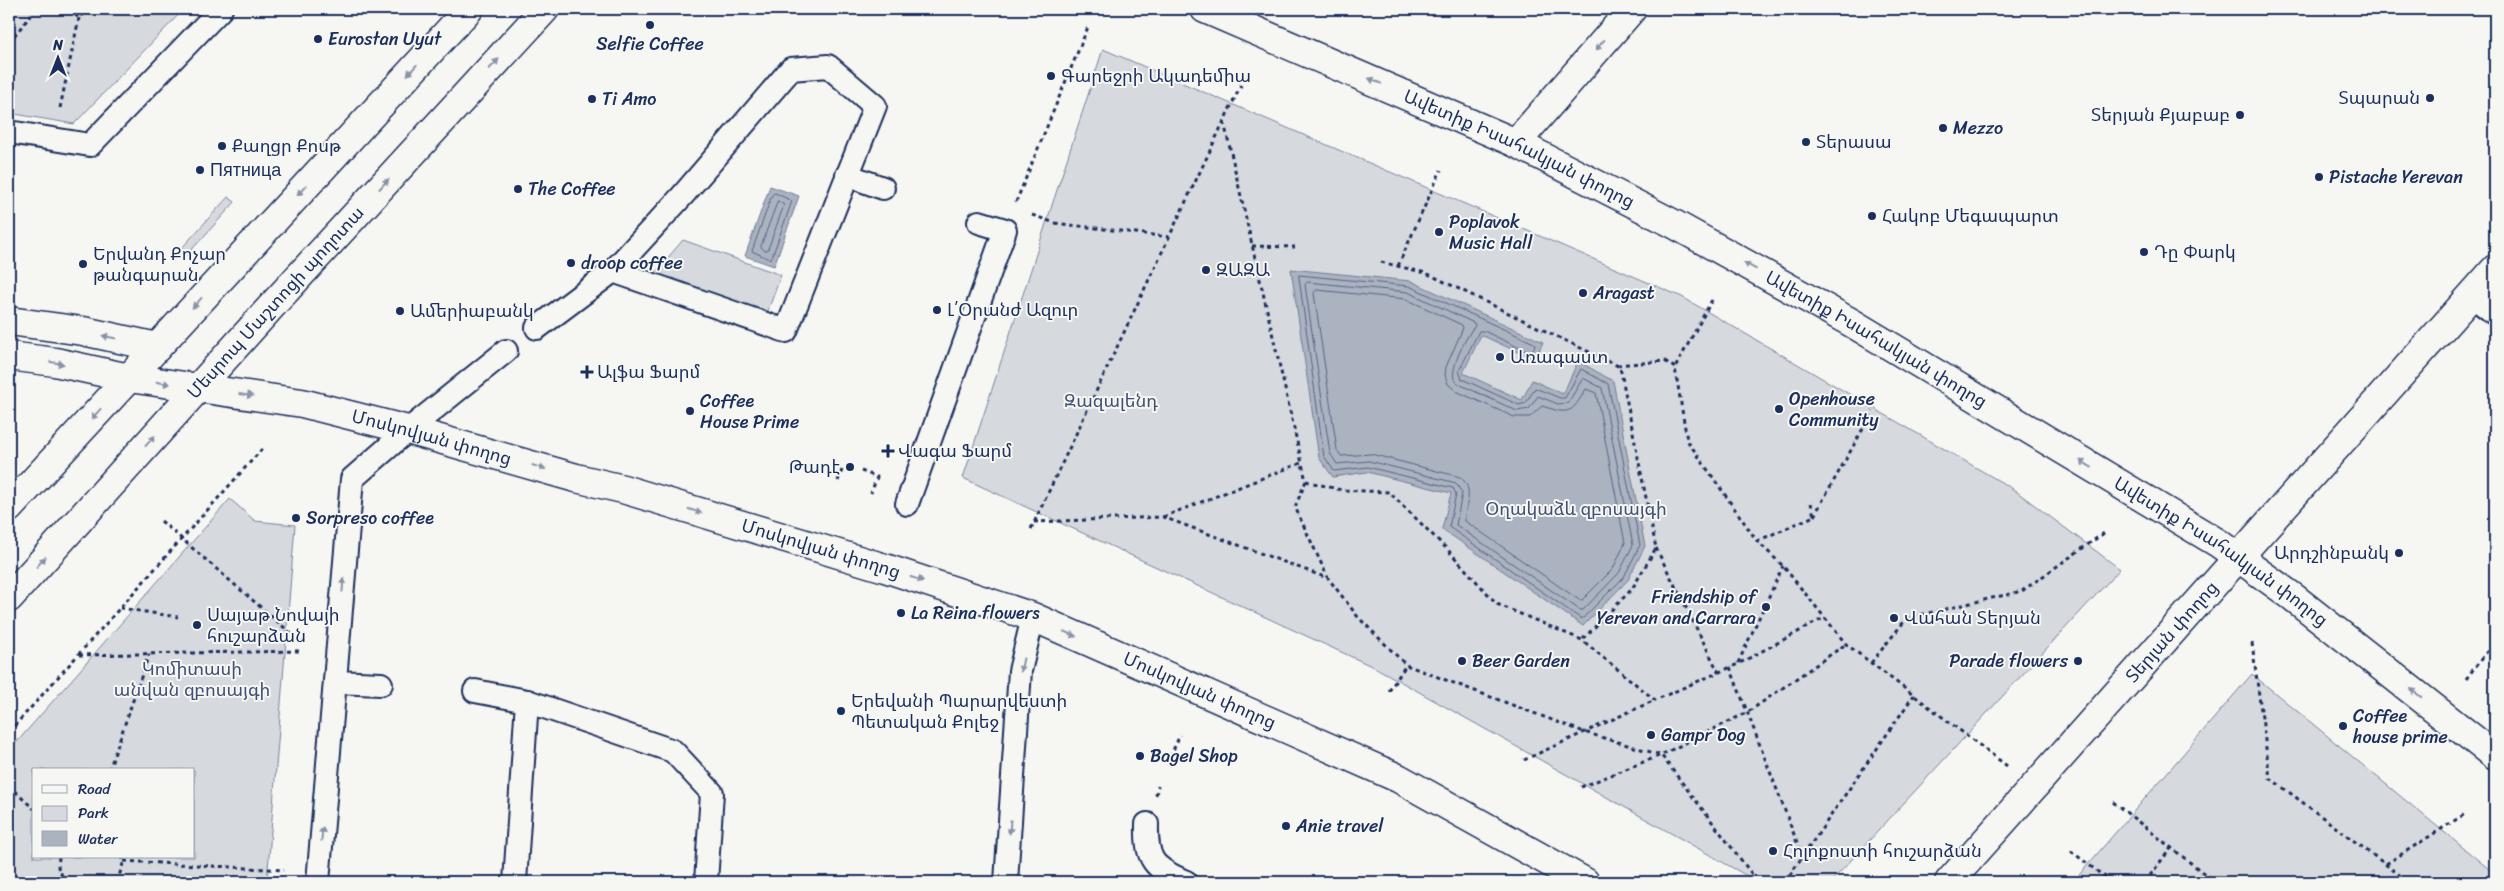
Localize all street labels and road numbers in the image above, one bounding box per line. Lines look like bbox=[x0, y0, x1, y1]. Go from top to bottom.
street label: Ավետիք Իսահակյան փողոց bbox=[1398, 80, 1641, 217]
street label: Մեսրոպ Մաշտոցի պողոտա bbox=[179, 199, 372, 407]
street label: Ավետիք Իսահակյան փողոց bbox=[1759, 262, 1994, 417]
street label: Մոսկովյան փողոց bbox=[348, 400, 515, 475]
street label: Ավետիք Իսահակյան փողոց bbox=[2107, 468, 2335, 635]
street label: Մոսկովյան փողոց bbox=[737, 510, 905, 588]
street label: Տերյան փողոց bbox=[2117, 573, 2226, 690]
street label: Մոսկովյան փողոց bbox=[1118, 643, 1282, 738]

